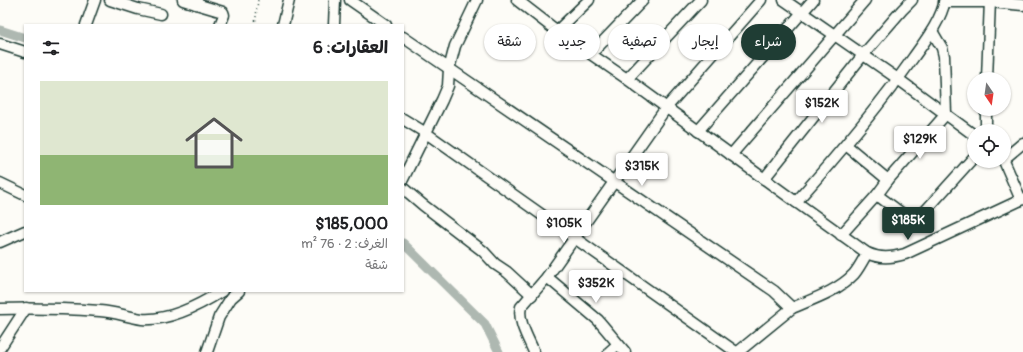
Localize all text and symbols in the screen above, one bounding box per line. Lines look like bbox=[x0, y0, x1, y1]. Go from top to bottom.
chip: شقة bbox=[484, 24, 536, 60]
chip: جديد bbox=[544, 24, 600, 60]
chip: تصفية bbox=[608, 24, 670, 60]
chip: إيجار bbox=[678, 24, 733, 60]
chip: شراء bbox=[741, 24, 796, 60]
icon: filters bbox=[40, 37, 62, 59]
text: العقارات: 6 bbox=[313, 37, 388, 58]
north arrow bbox=[967, 72, 1011, 116]
map controls bbox=[967, 72, 1011, 168]
pin: $152K bbox=[794, 90, 850, 124]
text: $152K bbox=[805, 95, 839, 111]
icon: home bbox=[178, 107, 250, 179]
button: locate bbox=[967, 124, 1011, 168]
pin: $129K bbox=[892, 126, 948, 160]
text: $129K bbox=[903, 131, 937, 147]
pin: $315K bbox=[614, 153, 670, 187]
text: $315K bbox=[625, 158, 659, 174]
pin: $185K bbox=[880, 207, 936, 241]
pin: $105K bbox=[536, 210, 592, 244]
text: $185K bbox=[891, 212, 925, 228]
text: $185,000 bbox=[315, 213, 388, 234]
text: $105K bbox=[546, 215, 582, 231]
text: الغرف: 2 · 76 m² bbox=[301, 236, 388, 252]
text: شقة bbox=[365, 257, 388, 273]
pin: $352K bbox=[568, 270, 624, 304]
text: $352K bbox=[578, 275, 614, 291]

